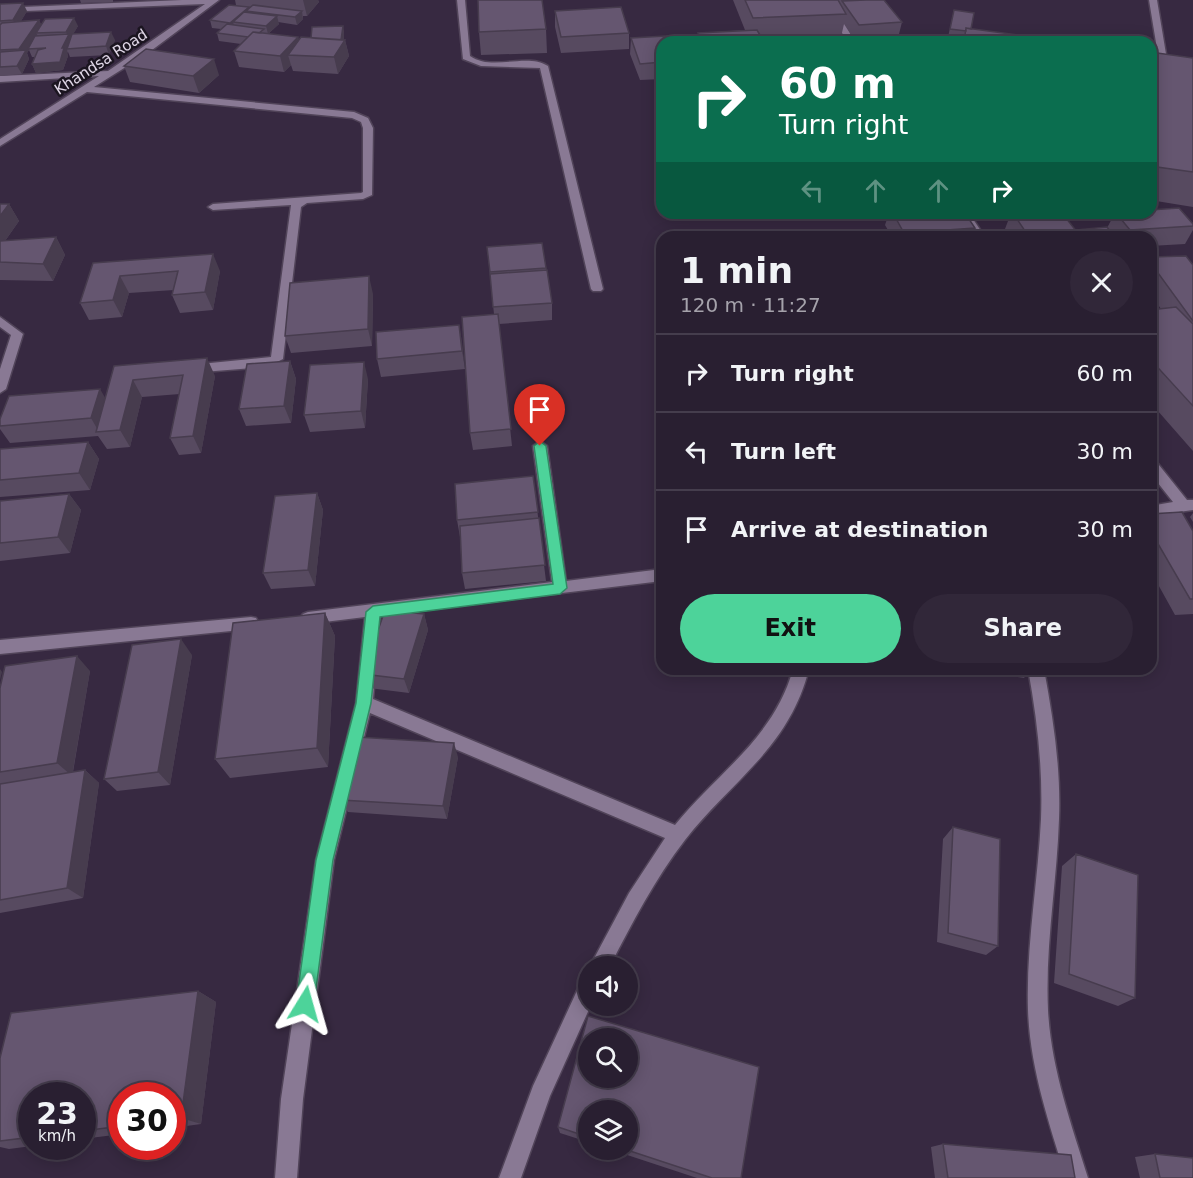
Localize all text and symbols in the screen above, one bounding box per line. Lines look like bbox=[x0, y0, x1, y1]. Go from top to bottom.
street label: Khandsa Road bbox=[51, 25, 151, 99]
text: 60 m bbox=[779, 59, 896, 108]
icon: right bbox=[680, 60, 758, 138]
text: Turn right bbox=[779, 109, 908, 140]
icon: left bbox=[796, 174, 829, 207]
icon: ahead bbox=[859, 174, 892, 207]
icon: ahead bbox=[922, 174, 955, 207]
icon: right bbox=[985, 174, 1018, 207]
text: 1 min bbox=[680, 250, 793, 291]
button: close bbox=[1070, 251, 1133, 314]
text: 120 m · 11:27 bbox=[680, 293, 821, 317]
icon: right bbox=[680, 357, 713, 390]
text: Turn right bbox=[731, 361, 854, 386]
text: 60 m bbox=[1077, 361, 1133, 386]
pin bbox=[514, 384, 565, 446]
icon: arrive bbox=[523, 393, 556, 426]
icon: left bbox=[680, 435, 713, 468]
text: Turn left bbox=[731, 439, 836, 464]
text: 30 m bbox=[1077, 439, 1133, 464]
icon: arrive bbox=[680, 513, 713, 546]
text: Arrive at destination bbox=[731, 517, 988, 542]
text: 30 m bbox=[1077, 517, 1133, 542]
button: Exit bbox=[680, 594, 901, 663]
button: Share bbox=[913, 594, 1133, 663]
map controls bbox=[578, 956, 638, 1160]
button: sound bbox=[578, 956, 638, 1016]
position arrow bbox=[273, 972, 337, 1036]
button: search bbox=[578, 1028, 638, 1088]
speed limit sign: 30 bbox=[108, 1082, 186, 1160]
text: 23 bbox=[36, 1096, 78, 1131]
button: layers bbox=[578, 1100, 638, 1160]
text: km/h bbox=[38, 1127, 76, 1145]

